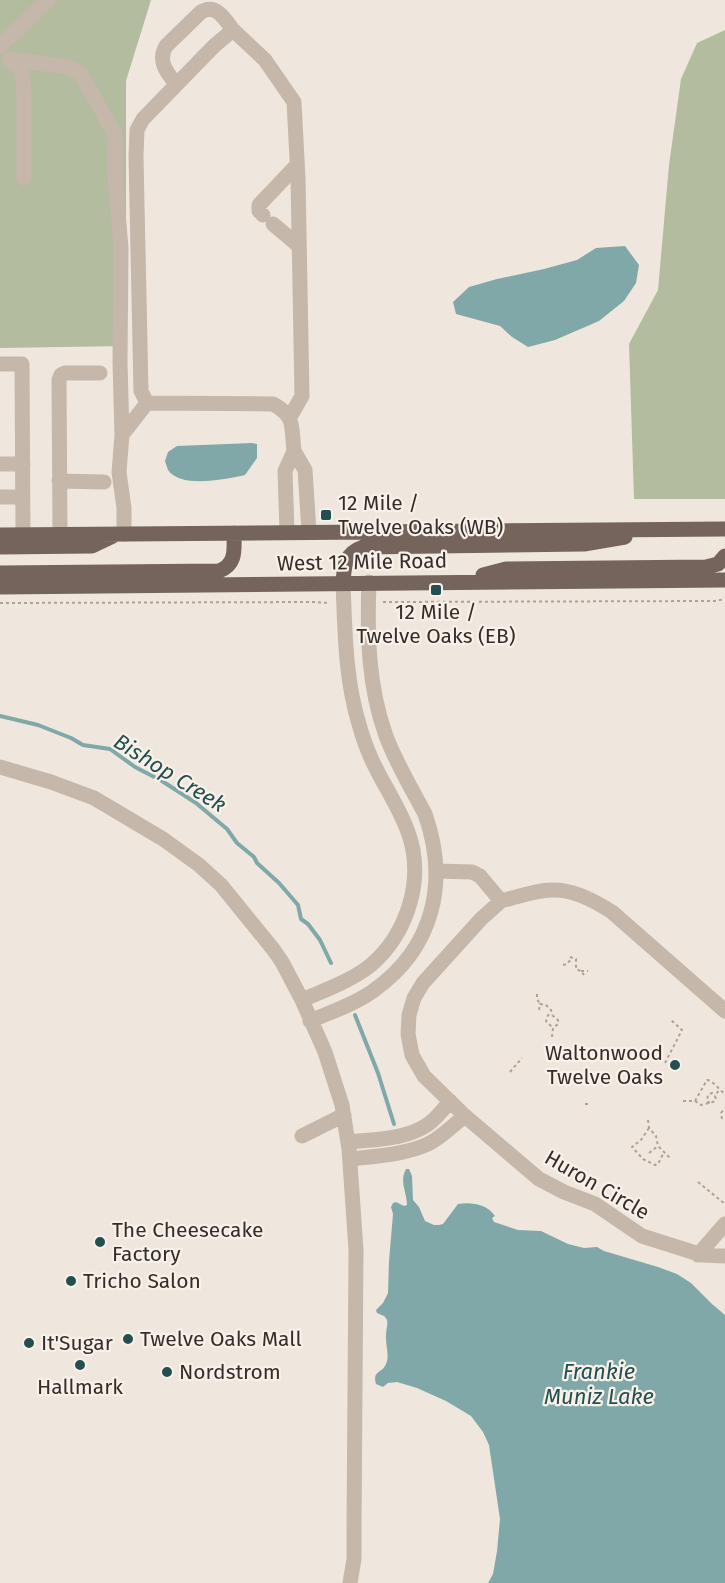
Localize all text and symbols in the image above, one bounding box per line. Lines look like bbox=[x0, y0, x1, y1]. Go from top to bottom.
place label: 12 Mile / Twelve Oaks (WB) bbox=[338, 490, 503, 540]
marker: 12 Mile / Twelve Oaks (WB) bbox=[319, 508, 333, 522]
street label: West 12 Mile Road bbox=[277, 548, 447, 576]
marker: 12 Mile / Twelve Oaks (EB) bbox=[429, 583, 443, 597]
place label: 12 Mile / Twelve Oaks (EB) bbox=[356, 599, 516, 649]
water label: Bishop Creek bbox=[109, 728, 231, 818]
place label: Waltonwood Twelve Oaks bbox=[545, 1040, 663, 1090]
marker: Waltonwood Twelve Oaks bbox=[668, 1058, 682, 1072]
street label: Huron Circle bbox=[540, 1145, 654, 1225]
place label: The Cheesecake Factory bbox=[112, 1217, 263, 1267]
marker: The Cheesecake Factory bbox=[93, 1235, 107, 1249]
place label: Tricho Salon bbox=[83, 1268, 201, 1294]
marker: Tricho Salon bbox=[64, 1274, 78, 1288]
place label: Twelve Oaks Mall bbox=[140, 1326, 302, 1352]
place label: It'Sugar bbox=[41, 1330, 113, 1356]
marker: Twelve Oaks Mall bbox=[121, 1332, 135, 1346]
marker: It'Sugar bbox=[22, 1336, 36, 1350]
marker: Hallmark bbox=[73, 1358, 87, 1372]
water label: Frankie Muniz Lake bbox=[544, 1358, 654, 1410]
place label: Nordstrom bbox=[179, 1359, 281, 1385]
marker: Nordstrom bbox=[160, 1365, 174, 1379]
place label: Hallmark bbox=[37, 1374, 123, 1400]

